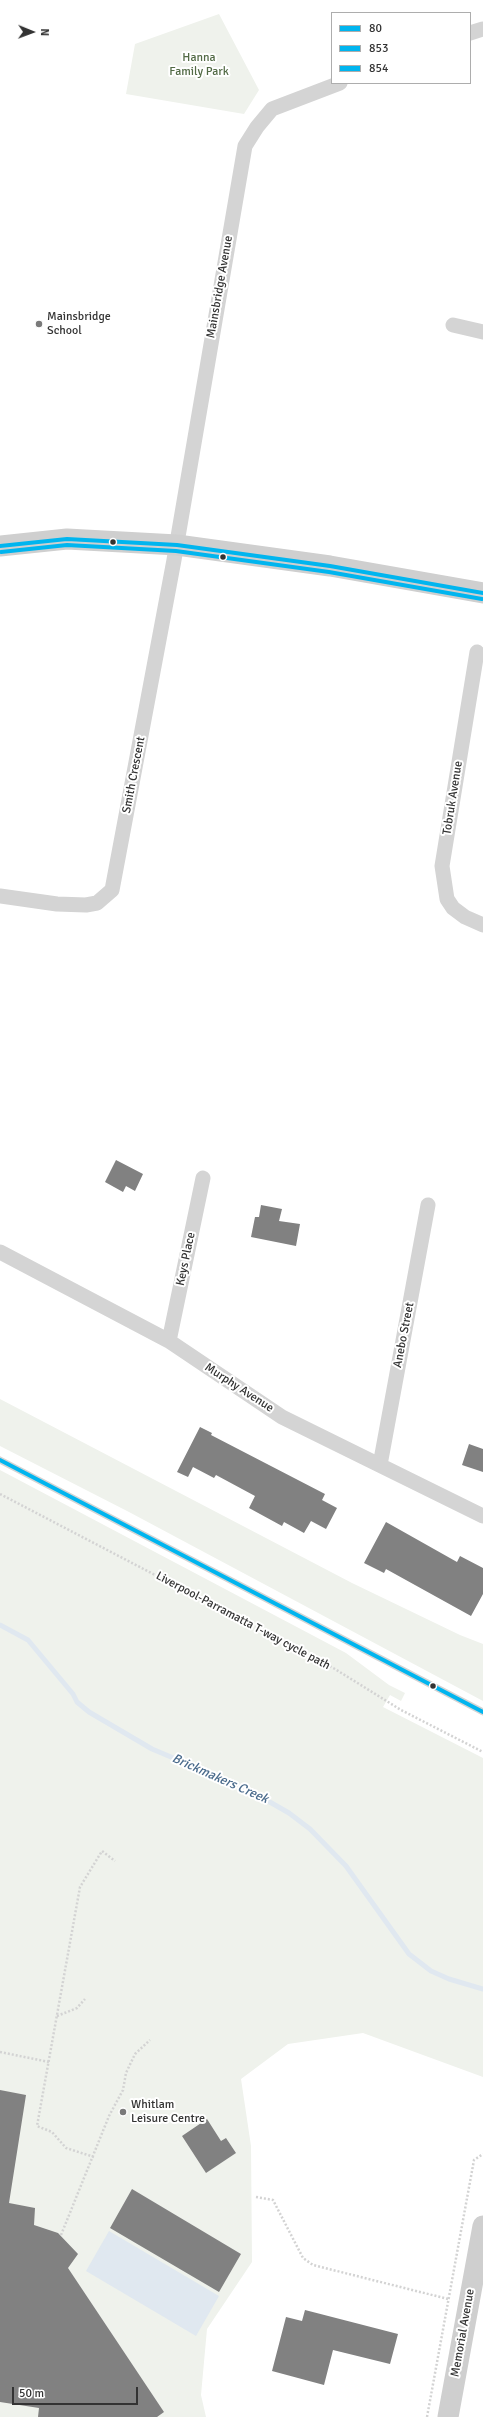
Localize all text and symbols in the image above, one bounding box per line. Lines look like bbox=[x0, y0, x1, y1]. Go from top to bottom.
north arrow bbox=[12, 12, 52, 52]
legend bbox=[331, 12, 471, 84]
text: 80 bbox=[369, 21, 382, 36]
text: N bbox=[38, 28, 51, 36]
text: 853 bbox=[369, 41, 388, 56]
park label: Hanna Family Park bbox=[169, 51, 229, 79]
text: 854 bbox=[369, 61, 388, 76]
street label: Mainsbridge Avenue bbox=[204, 235, 236, 339]
place label: Mainsbridge School bbox=[47, 310, 111, 338]
marker: Mainsbridge School bbox=[34, 319, 44, 329]
unlabelled marker bbox=[108, 537, 118, 547]
unlabelled marker bbox=[218, 552, 228, 562]
street label: Smith Crescent bbox=[120, 735, 148, 815]
street label: Tobruk Avenue bbox=[440, 760, 466, 836]
street label: Keys Place bbox=[173, 1231, 199, 1287]
street label: Anebo Street bbox=[391, 1301, 417, 1369]
street label: Murphy Avenue bbox=[202, 1360, 276, 1416]
street label: Liverpool-Parramatta T-way cycle path bbox=[153, 1569, 333, 1673]
unlabelled marker bbox=[428, 1681, 438, 1691]
water label: Brickmakers Creek bbox=[169, 1751, 271, 1807]
place label: Whitlam Leisure Centre bbox=[131, 2098, 205, 2126]
marker: Whitlam Leisure Centre bbox=[118, 2107, 128, 2117]
street label: Memorial Avenue bbox=[448, 2288, 478, 2378]
scale bar bbox=[14, 2379, 140, 2405]
text: 50 m bbox=[19, 2386, 44, 2401]

